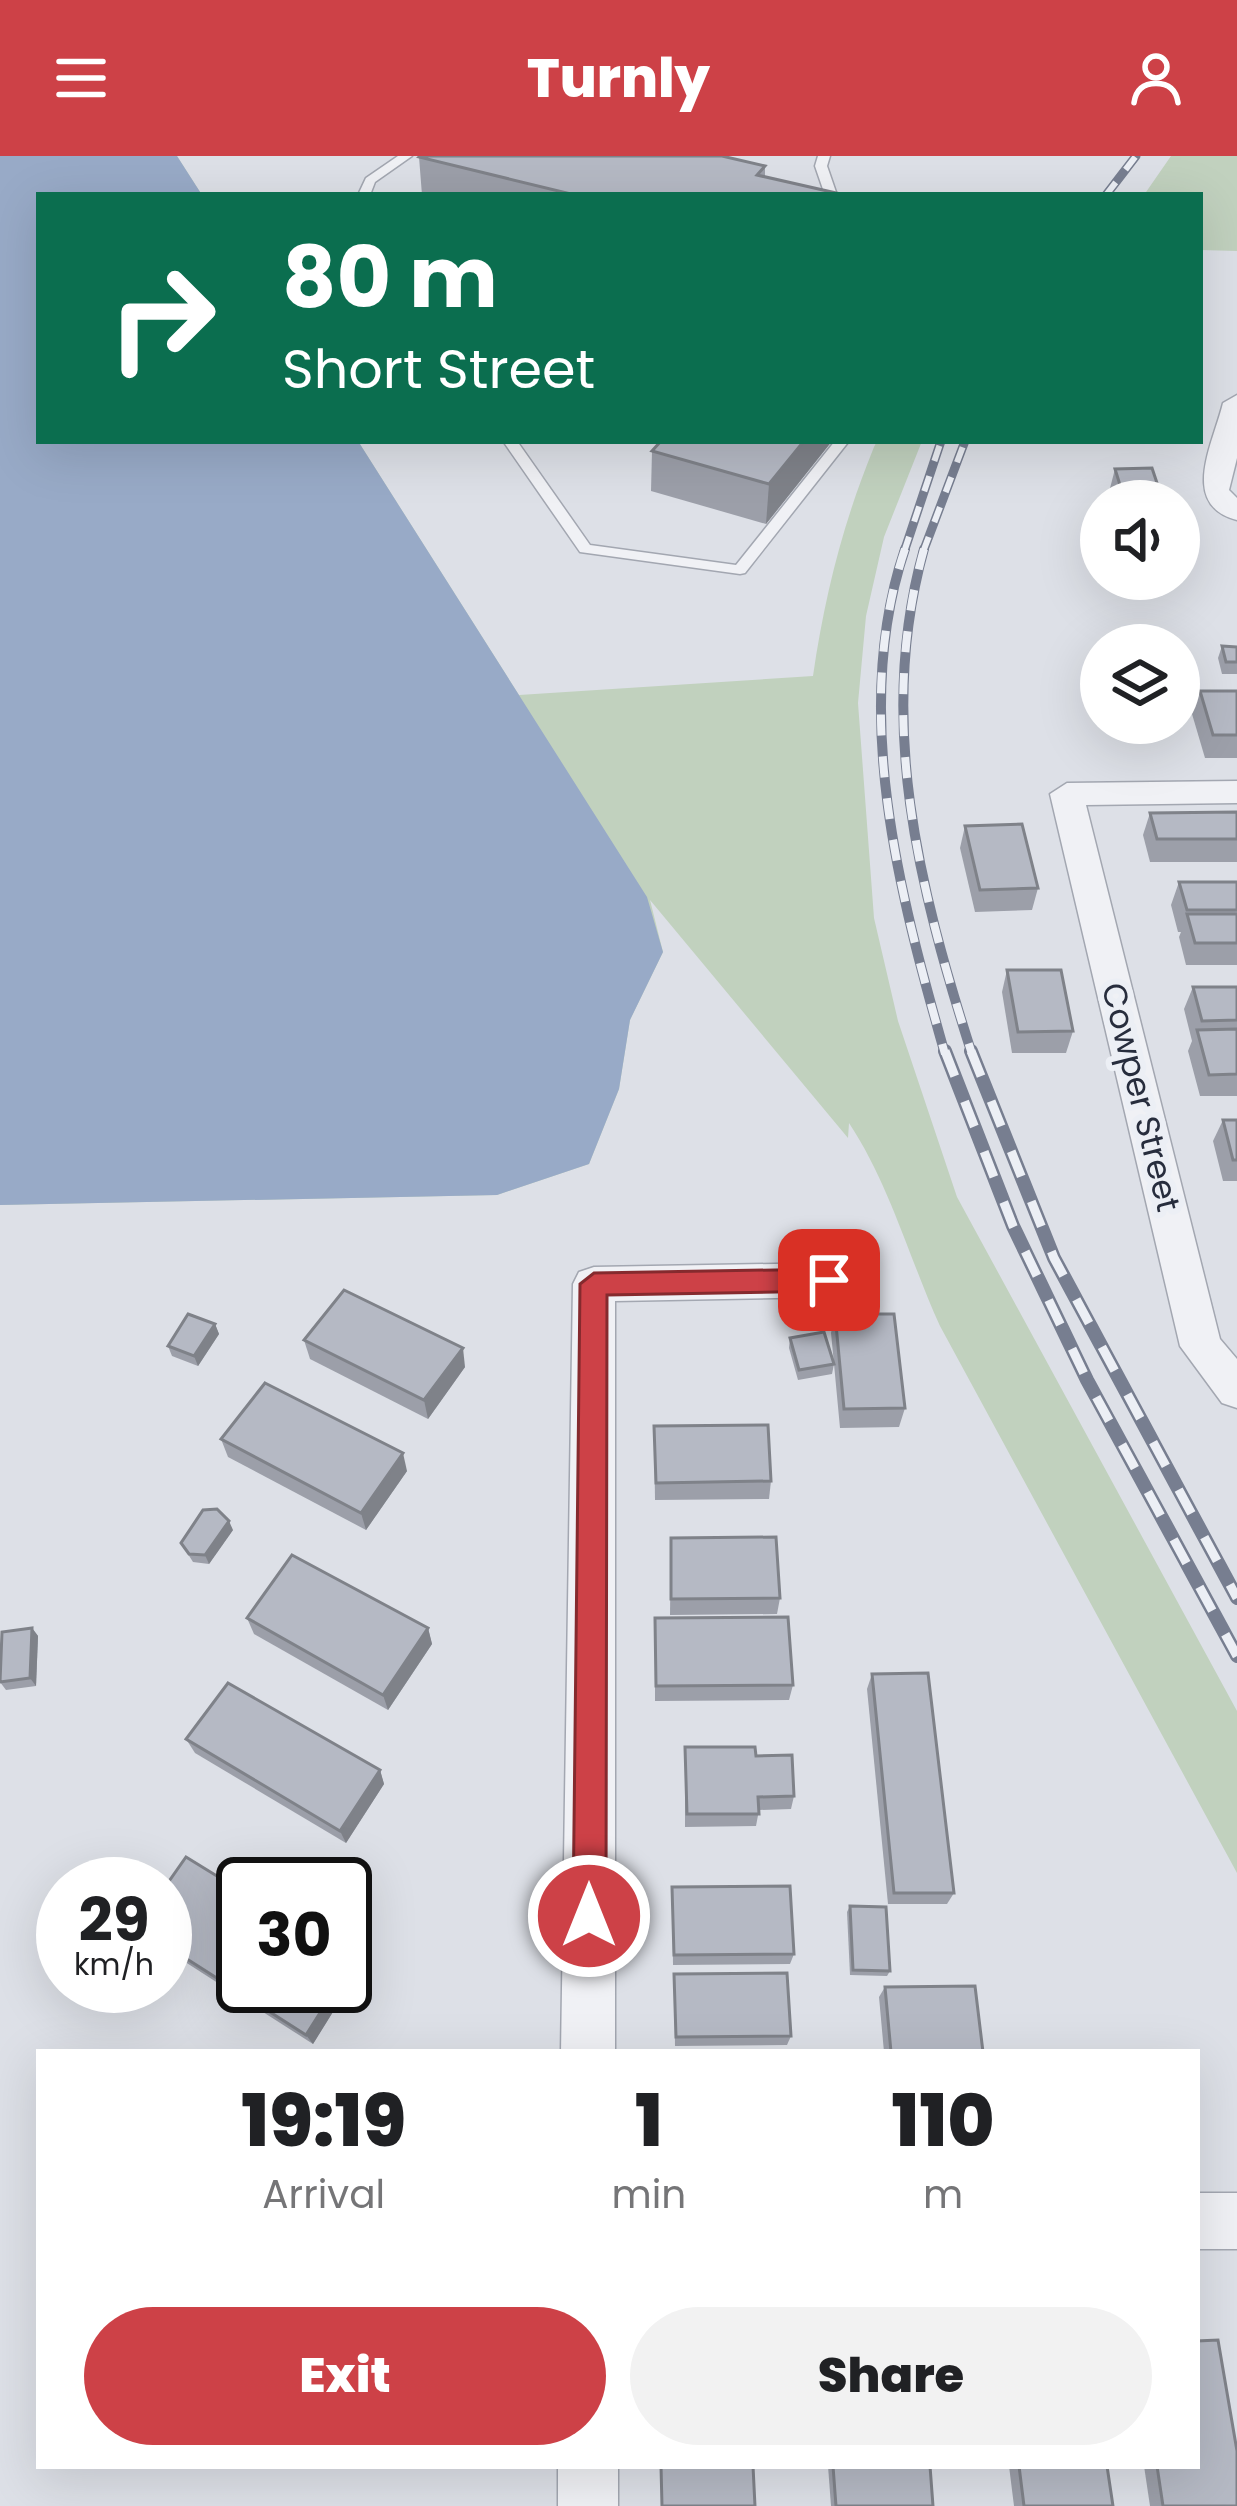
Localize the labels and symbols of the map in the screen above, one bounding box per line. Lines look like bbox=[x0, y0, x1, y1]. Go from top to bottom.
street label: Cowper Street bbox=[1090, 978, 1192, 1216]
pin bbox=[778, 1229, 880, 1331]
position arrow bbox=[526, 1853, 652, 1979]
speed limit sign: 30 bbox=[216, 1857, 372, 2013]

